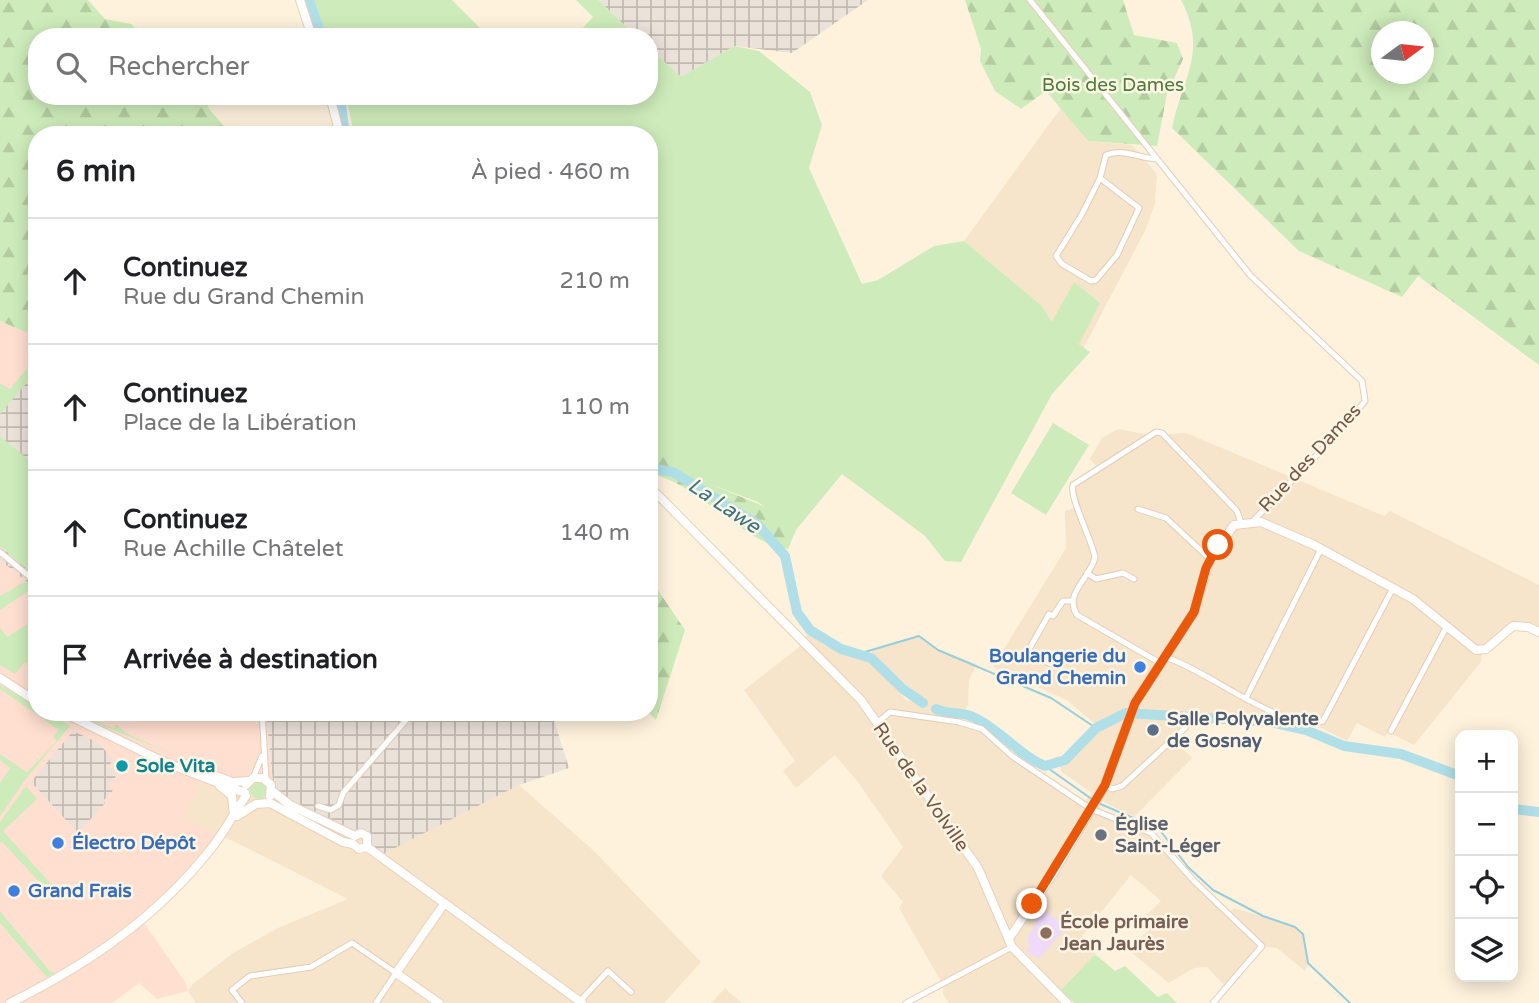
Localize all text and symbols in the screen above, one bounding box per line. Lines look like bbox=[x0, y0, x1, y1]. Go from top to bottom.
north arrow bbox=[1371, 21, 1434, 84]
search box bbox=[28, 28, 658, 105]
icon: search bbox=[52, 48, 90, 86]
text: Rechercher bbox=[108, 51, 250, 82]
park label: Bois des Dames bbox=[1042, 74, 1184, 96]
text: 6 min bbox=[56, 153, 136, 190]
text: À pied · 460 m bbox=[471, 158, 630, 186]
text: Continuez bbox=[123, 252, 248, 283]
icon: ahead bbox=[56, 262, 94, 300]
text: 210 m bbox=[560, 267, 630, 295]
text: Rue du Grand Chemin bbox=[123, 283, 364, 311]
text: Continuez bbox=[123, 378, 248, 409]
icon: ahead bbox=[56, 388, 94, 426]
text: 110 m bbox=[560, 393, 630, 421]
street label: Rue des Dames bbox=[1254, 399, 1366, 517]
text: Place de la Libération bbox=[123, 409, 357, 437]
water label: La Lawe bbox=[683, 473, 766, 540]
text: Continuez bbox=[123, 504, 248, 535]
icon: ahead bbox=[56, 514, 94, 552]
text: 140 m bbox=[560, 519, 630, 547]
route start bbox=[1202, 529, 1233, 560]
text: Rue Achille Châtelet bbox=[123, 535, 344, 563]
icon: arrive bbox=[56, 640, 94, 678]
text: Arrivée à destination bbox=[123, 644, 378, 675]
place label: Boulangerie du Grand Chemin bbox=[989, 645, 1126, 689]
marker: Boulangerie du Grand Chemin bbox=[1132, 659, 1148, 675]
place label: Salle Polyvalente de Gosnay bbox=[1167, 708, 1319, 753]
street label: Rue de la Volville bbox=[868, 718, 974, 856]
marker: Salle Polyvalente de Gosnay bbox=[1145, 722, 1161, 738]
map controls bbox=[1455, 730, 1518, 982]
button: + bbox=[1455, 730, 1518, 793]
place label: Sole Vita bbox=[136, 755, 215, 777]
marker: Sole Vita bbox=[114, 758, 130, 774]
button: − bbox=[1455, 793, 1518, 856]
place label: Église Saint-Léger bbox=[1115, 812, 1221, 858]
marker: Église Saint-Léger bbox=[1093, 827, 1109, 843]
place label: Électro Dépôt bbox=[72, 831, 197, 855]
marker: Électro Dépôt bbox=[50, 835, 66, 851]
button: locate bbox=[1455, 856, 1518, 919]
place label: Grand Frais bbox=[28, 880, 132, 902]
marker: Grand Frais bbox=[6, 883, 22, 899]
route end bbox=[1016, 888, 1047, 919]
place label: École primaire Jean Jaurès bbox=[1059, 910, 1189, 955]
button: layers bbox=[1455, 919, 1518, 982]
marker: École primaire Jean Jaurès bbox=[1038, 925, 1054, 941]

